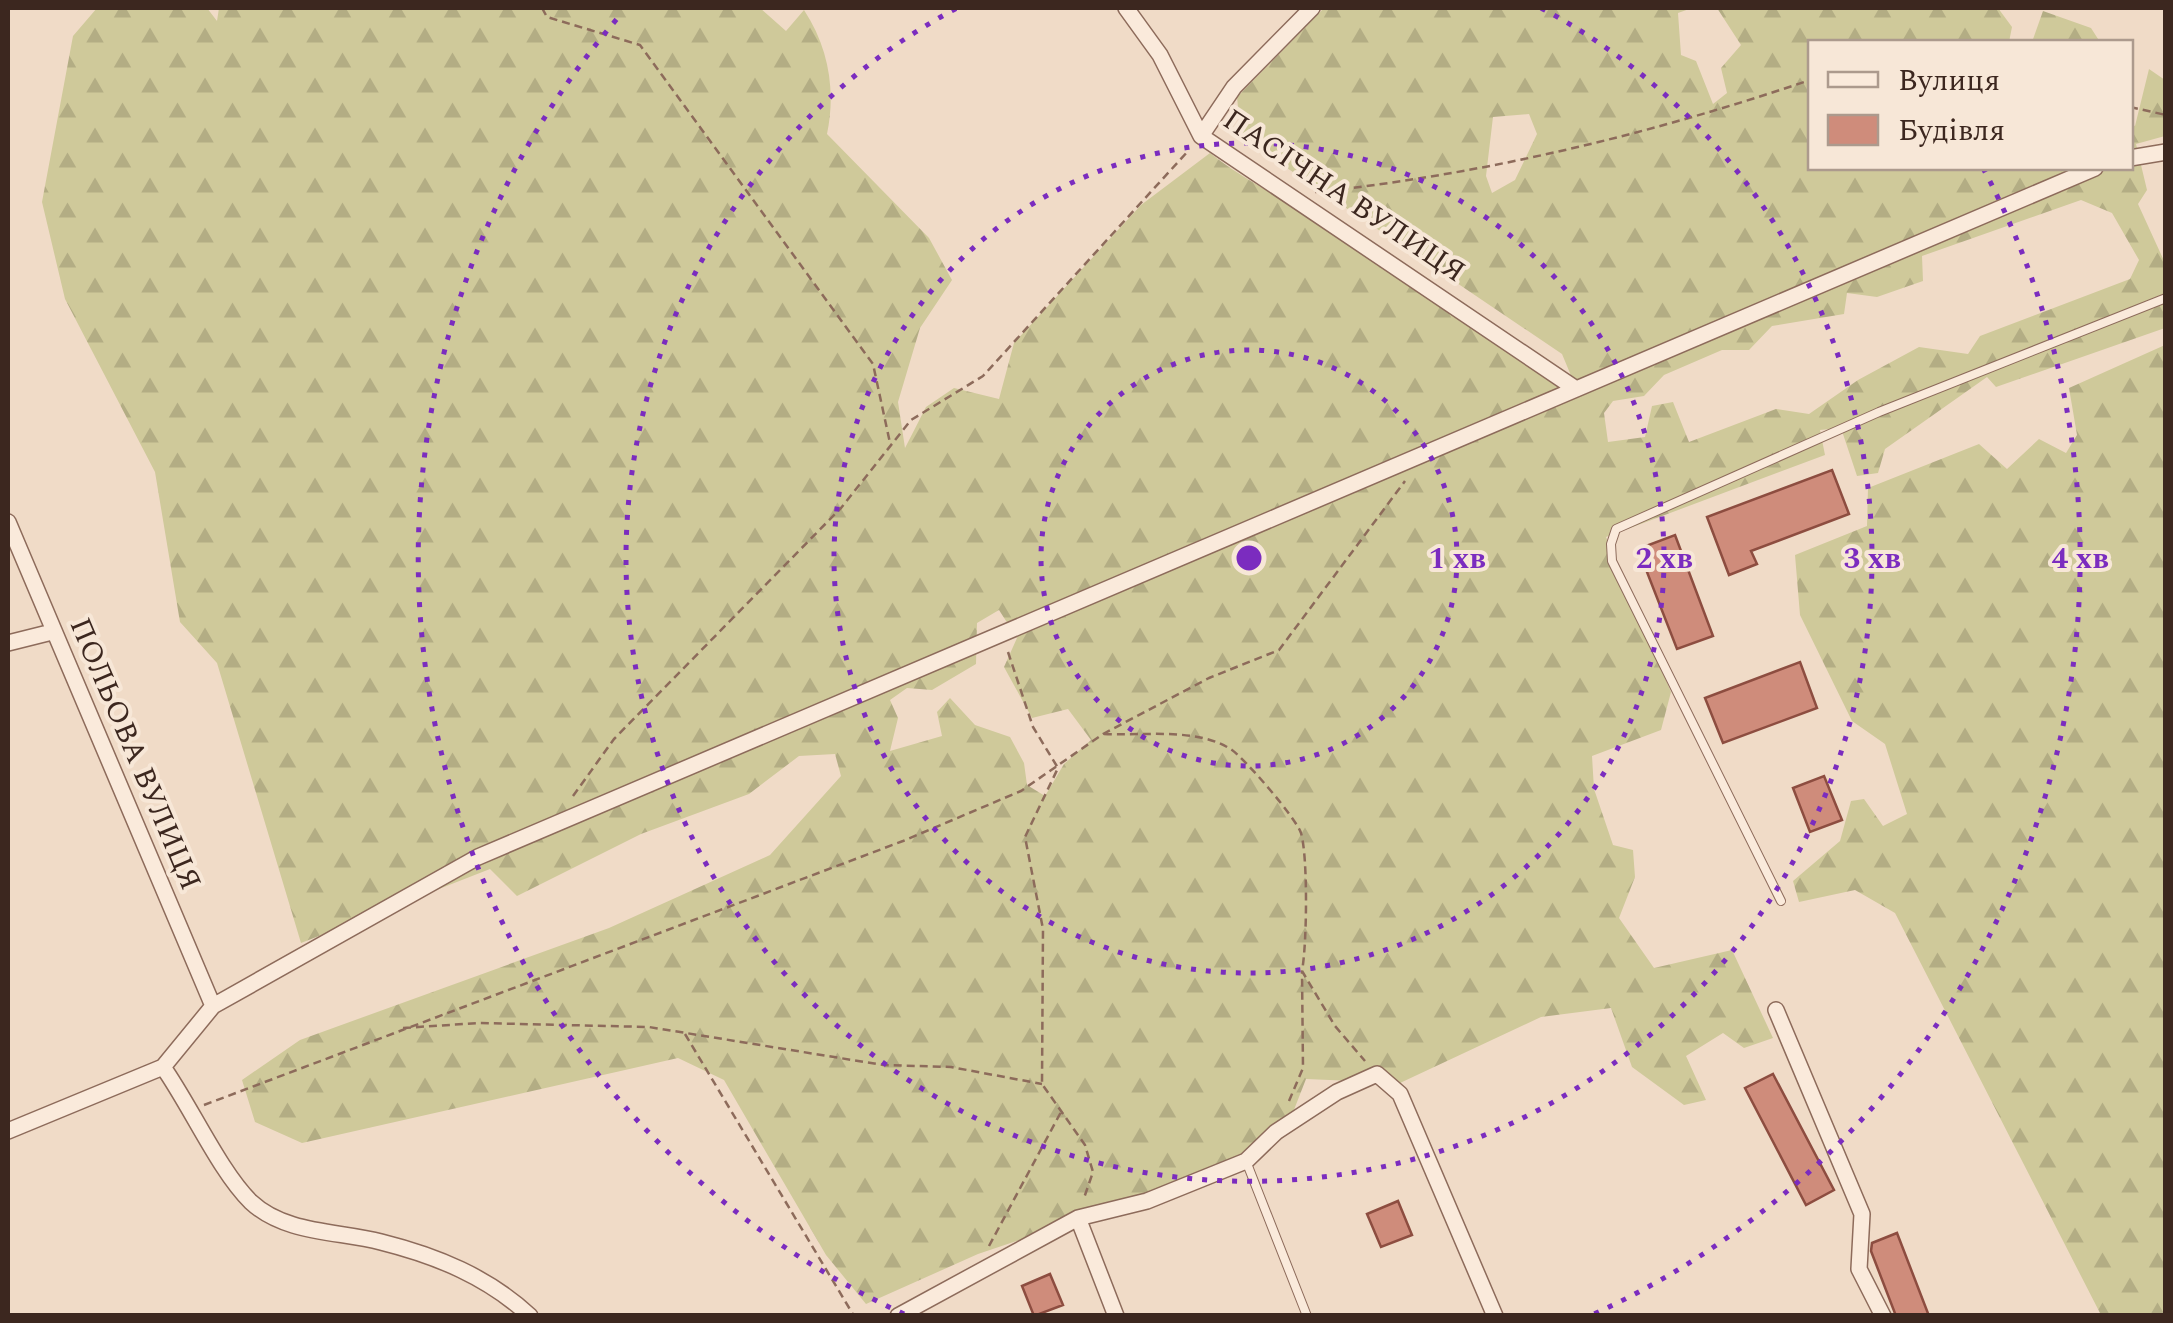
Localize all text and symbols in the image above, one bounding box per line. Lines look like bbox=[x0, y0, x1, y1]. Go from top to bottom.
legend bbox=[1808, 40, 2133, 170]
text: Вулиця bbox=[1898, 58, 2000, 104]
street label: ПАСІЧНА ВУЛИЦЯ bbox=[1213, 97, 1475, 295]
text: Будівля bbox=[1898, 108, 2005, 154]
text: 1 хв bbox=[1428, 536, 1486, 582]
text: 2 хв bbox=[1635, 536, 1693, 582]
text: 3 хв bbox=[1843, 536, 1901, 582]
text: 4 хв bbox=[2051, 536, 2109, 582]
centre of rings bbox=[1231, 540, 1267, 576]
street label: ПОЛЬОВА ВУЛИЦЯ bbox=[57, 611, 213, 897]

